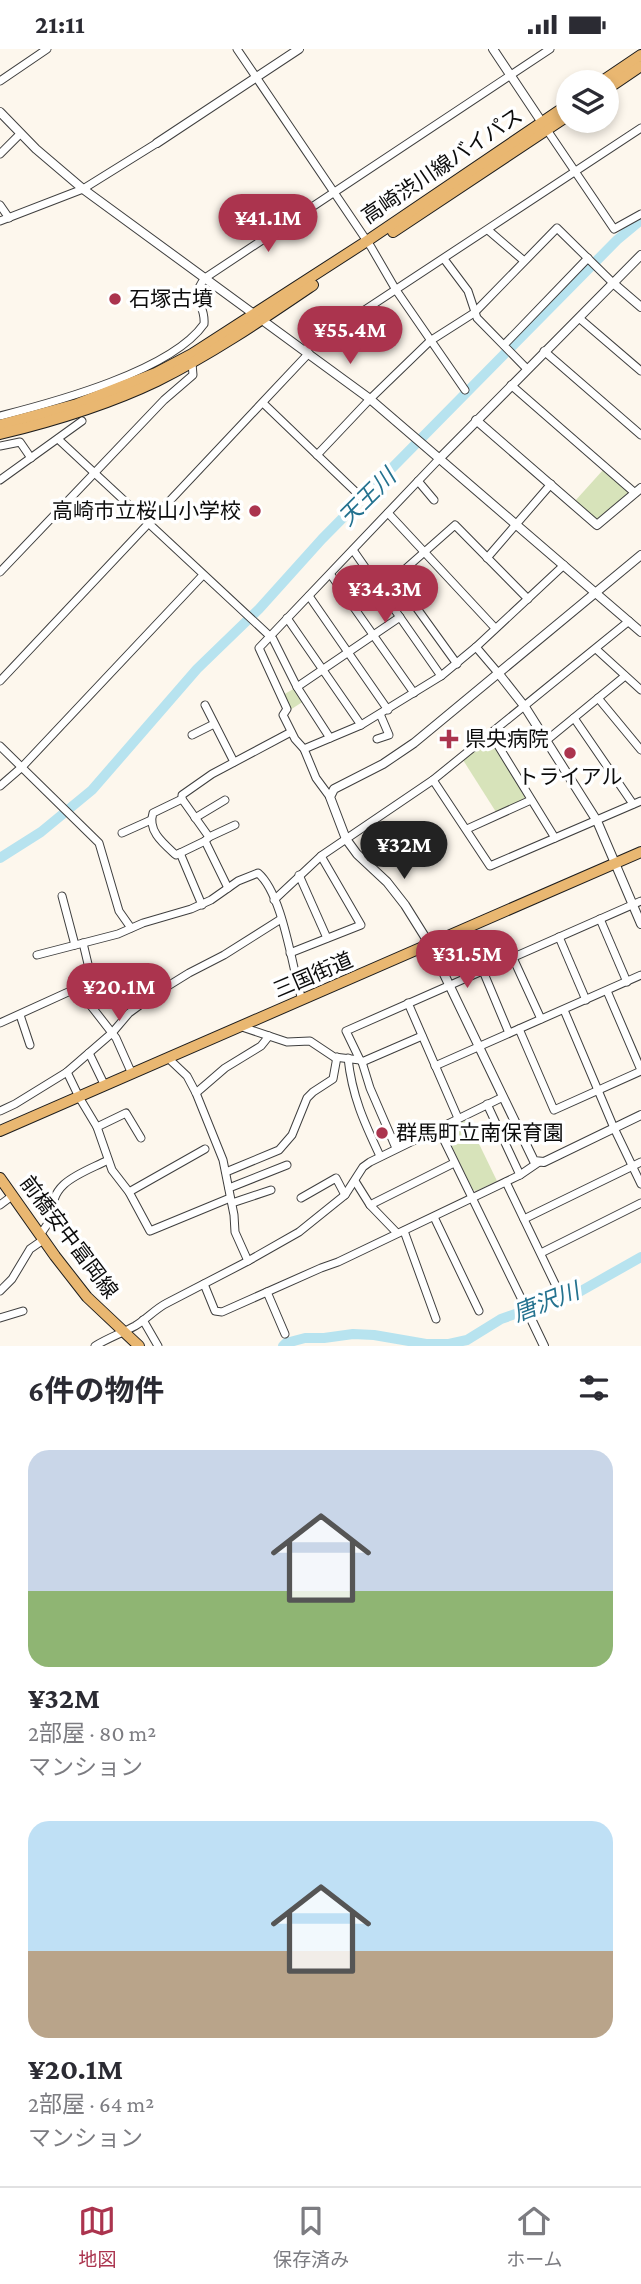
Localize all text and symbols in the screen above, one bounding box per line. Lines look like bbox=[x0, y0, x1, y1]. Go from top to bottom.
text: 21:11 bbox=[35, 10, 85, 39]
map controls bbox=[556, 70, 619, 133]
button: layers bbox=[556, 70, 619, 133]
street label: 高崎渋川線バイパス bbox=[357, 103, 527, 229]
pin: ¥41.1M bbox=[211, 195, 325, 254]
text: ¥41.1M bbox=[234, 204, 302, 230]
place label: 石塚古墳 bbox=[129, 287, 213, 311]
marker: 石塚古墳 bbox=[107, 291, 123, 307]
pin: ¥55.4M bbox=[293, 307, 407, 366]
text: ¥55.4M bbox=[313, 316, 387, 342]
water label: 天王川 bbox=[333, 461, 403, 531]
place label: 高崎市立桜山小学校 bbox=[52, 499, 241, 523]
marker: 高崎市立桜山小学校 bbox=[247, 503, 263, 519]
pin: ¥34.3M bbox=[328, 565, 442, 625]
text: ¥34.3M bbox=[348, 575, 422, 601]
place label: 県央病院 bbox=[465, 727, 549, 751]
marker: 県央病院 bbox=[439, 729, 459, 749]
marker: トライアル bbox=[562, 745, 578, 761]
place label: トライアル bbox=[518, 765, 622, 789]
pin: ¥32M bbox=[363, 821, 445, 881]
text: ¥32M bbox=[376, 831, 432, 857]
pin: ¥31.5M bbox=[410, 930, 524, 990]
text: ¥31.5M bbox=[432, 940, 502, 966]
street label: 三国街道 bbox=[270, 948, 356, 1002]
pin: ¥20.1M bbox=[62, 963, 176, 1023]
text: ¥20.1M bbox=[83, 973, 155, 999]
place label: 群馬町立南保育園 bbox=[396, 1121, 564, 1145]
marker: 群馬町立南保育園 bbox=[374, 1125, 390, 1141]
street label: 前橋安中富岡線 bbox=[15, 1171, 123, 1303]
water label: 唐沢川 bbox=[509, 1276, 586, 1327]
icon: filters bbox=[575, 1369, 613, 1407]
text: 6件の物件 bbox=[28, 1374, 164, 1407]
icon: home bbox=[258, 1495, 384, 1621]
text: ¥32M bbox=[28, 1681, 100, 1714]
text: 2部屋 · 80 m² bbox=[28, 1720, 156, 1746]
text: マンション bbox=[28, 1754, 143, 1780]
icon: home bbox=[258, 1866, 384, 1992]
text: ¥20.1M bbox=[28, 2052, 123, 2085]
text: 2部屋 · 64 m² bbox=[28, 2091, 154, 2117]
text: マンション bbox=[28, 2125, 143, 2151]
tab: 地図 bbox=[78, 2202, 116, 2271]
tab: 保存済み bbox=[273, 2202, 349, 2271]
tab: ホーム bbox=[506, 2202, 563, 2271]

